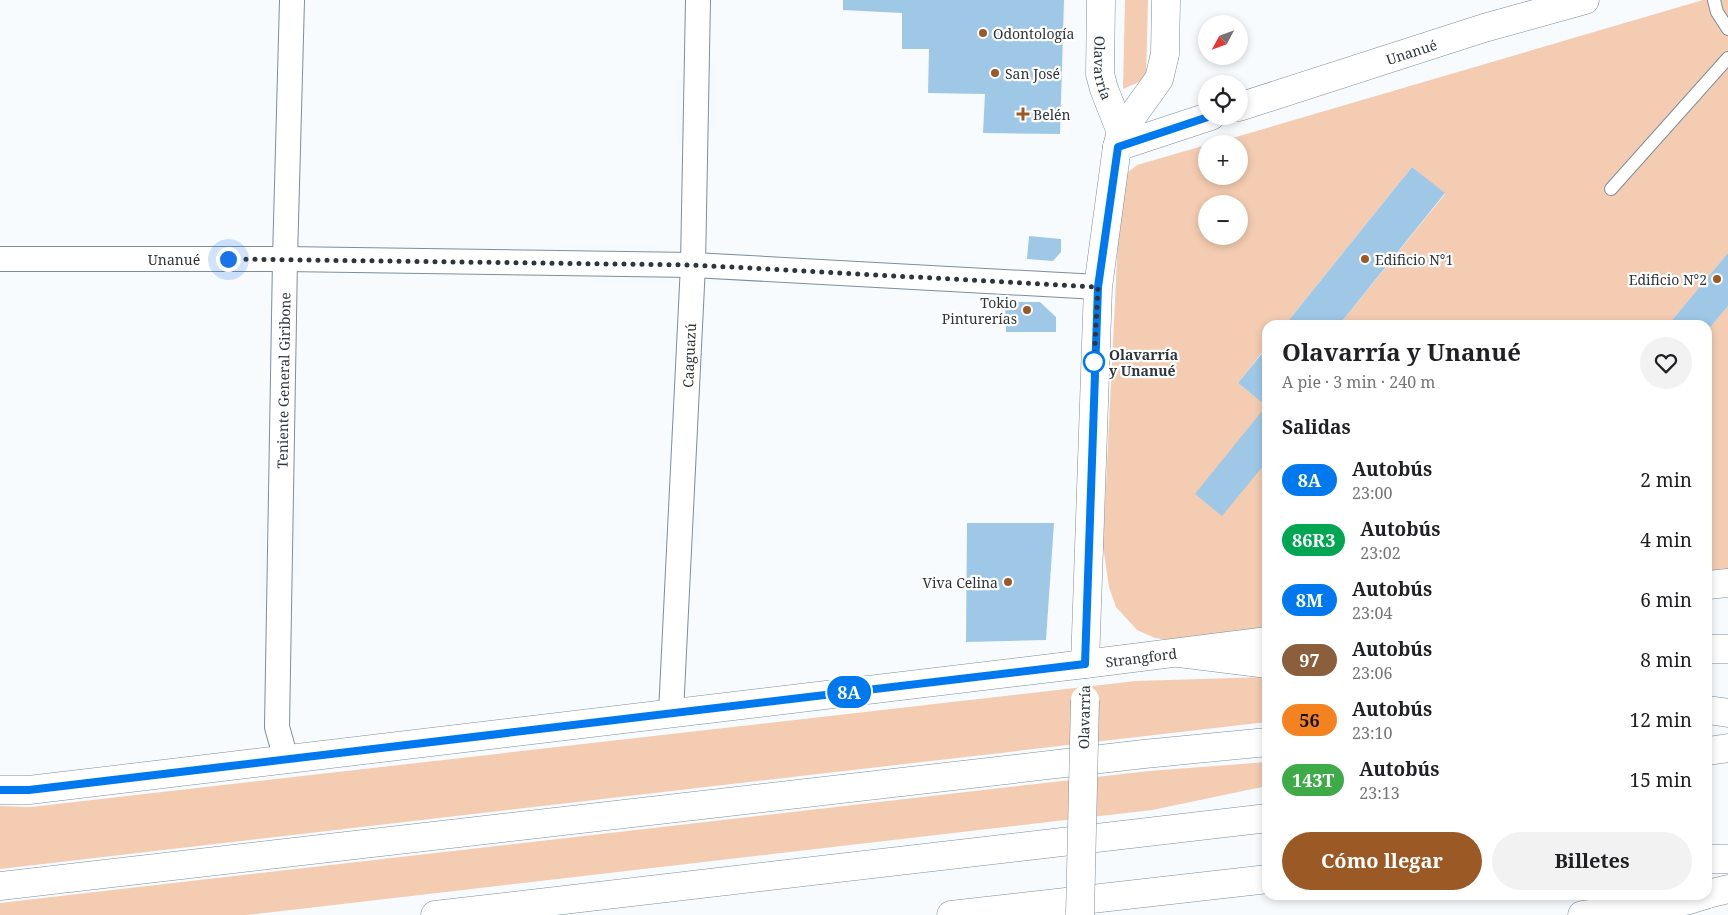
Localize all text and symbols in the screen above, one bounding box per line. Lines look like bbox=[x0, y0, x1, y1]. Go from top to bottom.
north arrow bbox=[1198, 15, 1248, 65]
map controls bbox=[1198, 15, 1248, 245]
place label: Odontología bbox=[993, 24, 1075, 43]
marker: Odontología bbox=[977, 27, 989, 39]
street label: Unanué bbox=[1383, 34, 1439, 69]
street label: Olavarría bbox=[1090, 36, 1117, 102]
place label: San José bbox=[1005, 64, 1060, 83]
marker: San José bbox=[989, 67, 1001, 79]
button: locate bbox=[1198, 75, 1248, 125]
place label: Belén bbox=[1033, 105, 1071, 124]
marker: Belén bbox=[1017, 108, 1029, 120]
button: + bbox=[1198, 135, 1248, 185]
button: − bbox=[1198, 195, 1248, 245]
your location bbox=[216, 247, 241, 272]
street label: Unanué bbox=[148, 250, 200, 269]
place label: Edificio N°1 bbox=[1375, 250, 1453, 269]
marker: Edificio N°1 bbox=[1359, 253, 1371, 265]
place label: Edificio N°2 bbox=[1629, 270, 1707, 289]
marker: Edificio N°2 bbox=[1711, 273, 1723, 285]
street label: Teniente General Giribone bbox=[272, 292, 294, 469]
place label: Tokio Pinturerías bbox=[942, 293, 1017, 328]
marker: Tokio Pinturerías bbox=[1021, 304, 1033, 316]
street label: Caaguazú bbox=[677, 323, 700, 388]
text: Olavarría y Unanué bbox=[1282, 335, 1521, 368]
button: heart bbox=[1640, 337, 1692, 389]
place label: Olavarría y Unanué bbox=[1109, 345, 1178, 380]
marker: Olavarría y Unanué bbox=[1083, 351, 1105, 373]
text: A pie · 3 min · 240 m bbox=[1282, 371, 1435, 393]
text: Salidas bbox=[1282, 414, 1351, 440]
text: Autobús bbox=[1352, 456, 1432, 482]
text: 2 min bbox=[1640, 467, 1692, 493]
text: 8A bbox=[1298, 468, 1321, 492]
text: 23:00 bbox=[1352, 482, 1392, 504]
text: Autobús bbox=[1360, 516, 1440, 542]
text: 4 min bbox=[1640, 527, 1692, 553]
text: 86R3 bbox=[1292, 528, 1335, 552]
text: 23:02 bbox=[1360, 542, 1401, 564]
place label: Viva Celina bbox=[923, 573, 998, 592]
marker: Viva Celina bbox=[1002, 576, 1014, 588]
text: Autobús bbox=[1352, 576, 1432, 602]
text: 6 min bbox=[1640, 587, 1692, 613]
text: 8M bbox=[1296, 588, 1323, 612]
text: 23:04 bbox=[1352, 602, 1392, 624]
text: Autobús bbox=[1352, 636, 1432, 662]
street label: Strangford bbox=[1104, 643, 1178, 671]
text: 8 min bbox=[1640, 647, 1692, 673]
text: 97 bbox=[1299, 648, 1320, 672]
text: 23:06 bbox=[1352, 662, 1392, 684]
line badge: 8A bbox=[826, 676, 872, 708]
text: 8A bbox=[837, 680, 861, 704]
street label: Olavarría bbox=[1074, 685, 1094, 749]
text: Autobús bbox=[1352, 696, 1432, 722]
text: 12 min bbox=[1630, 707, 1692, 733]
text: 56 bbox=[1299, 708, 1320, 732]
text: 23:10 bbox=[1352, 722, 1392, 744]
text: Autobús bbox=[1359, 756, 1439, 782]
text: 15 min bbox=[1630, 767, 1692, 793]
text: 143T bbox=[1292, 768, 1334, 792]
text: 23:13 bbox=[1359, 782, 1400, 804]
button: Cómo llegar bbox=[1282, 832, 1482, 890]
button: Billetes bbox=[1492, 832, 1692, 890]

